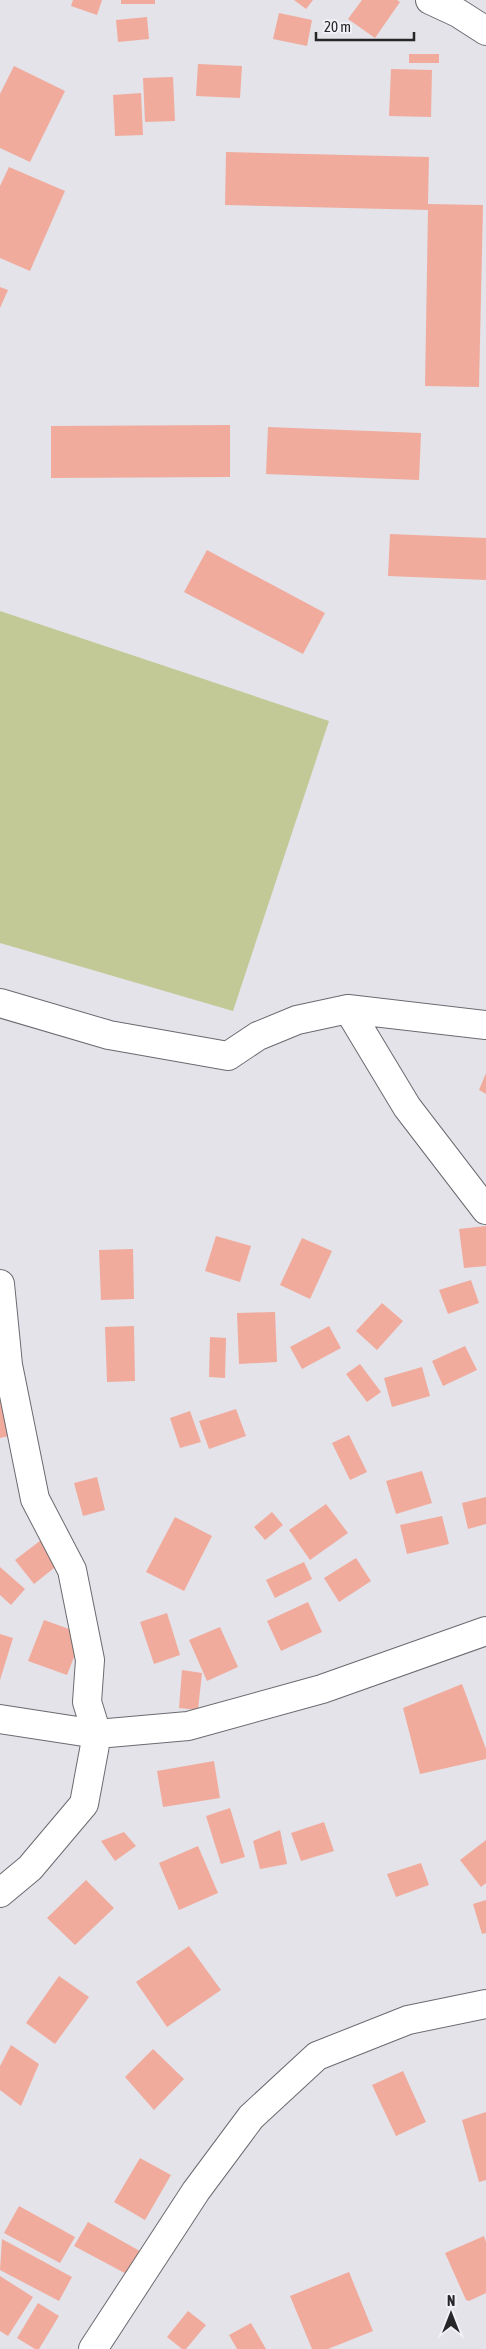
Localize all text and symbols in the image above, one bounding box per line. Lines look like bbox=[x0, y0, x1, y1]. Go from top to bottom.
scale bar bbox=[316, 10, 414, 42]
text: 20 m bbox=[324, 18, 351, 35]
north arrow bbox=[426, 2289, 476, 2339]
text: N bbox=[447, 2293, 455, 2309]

